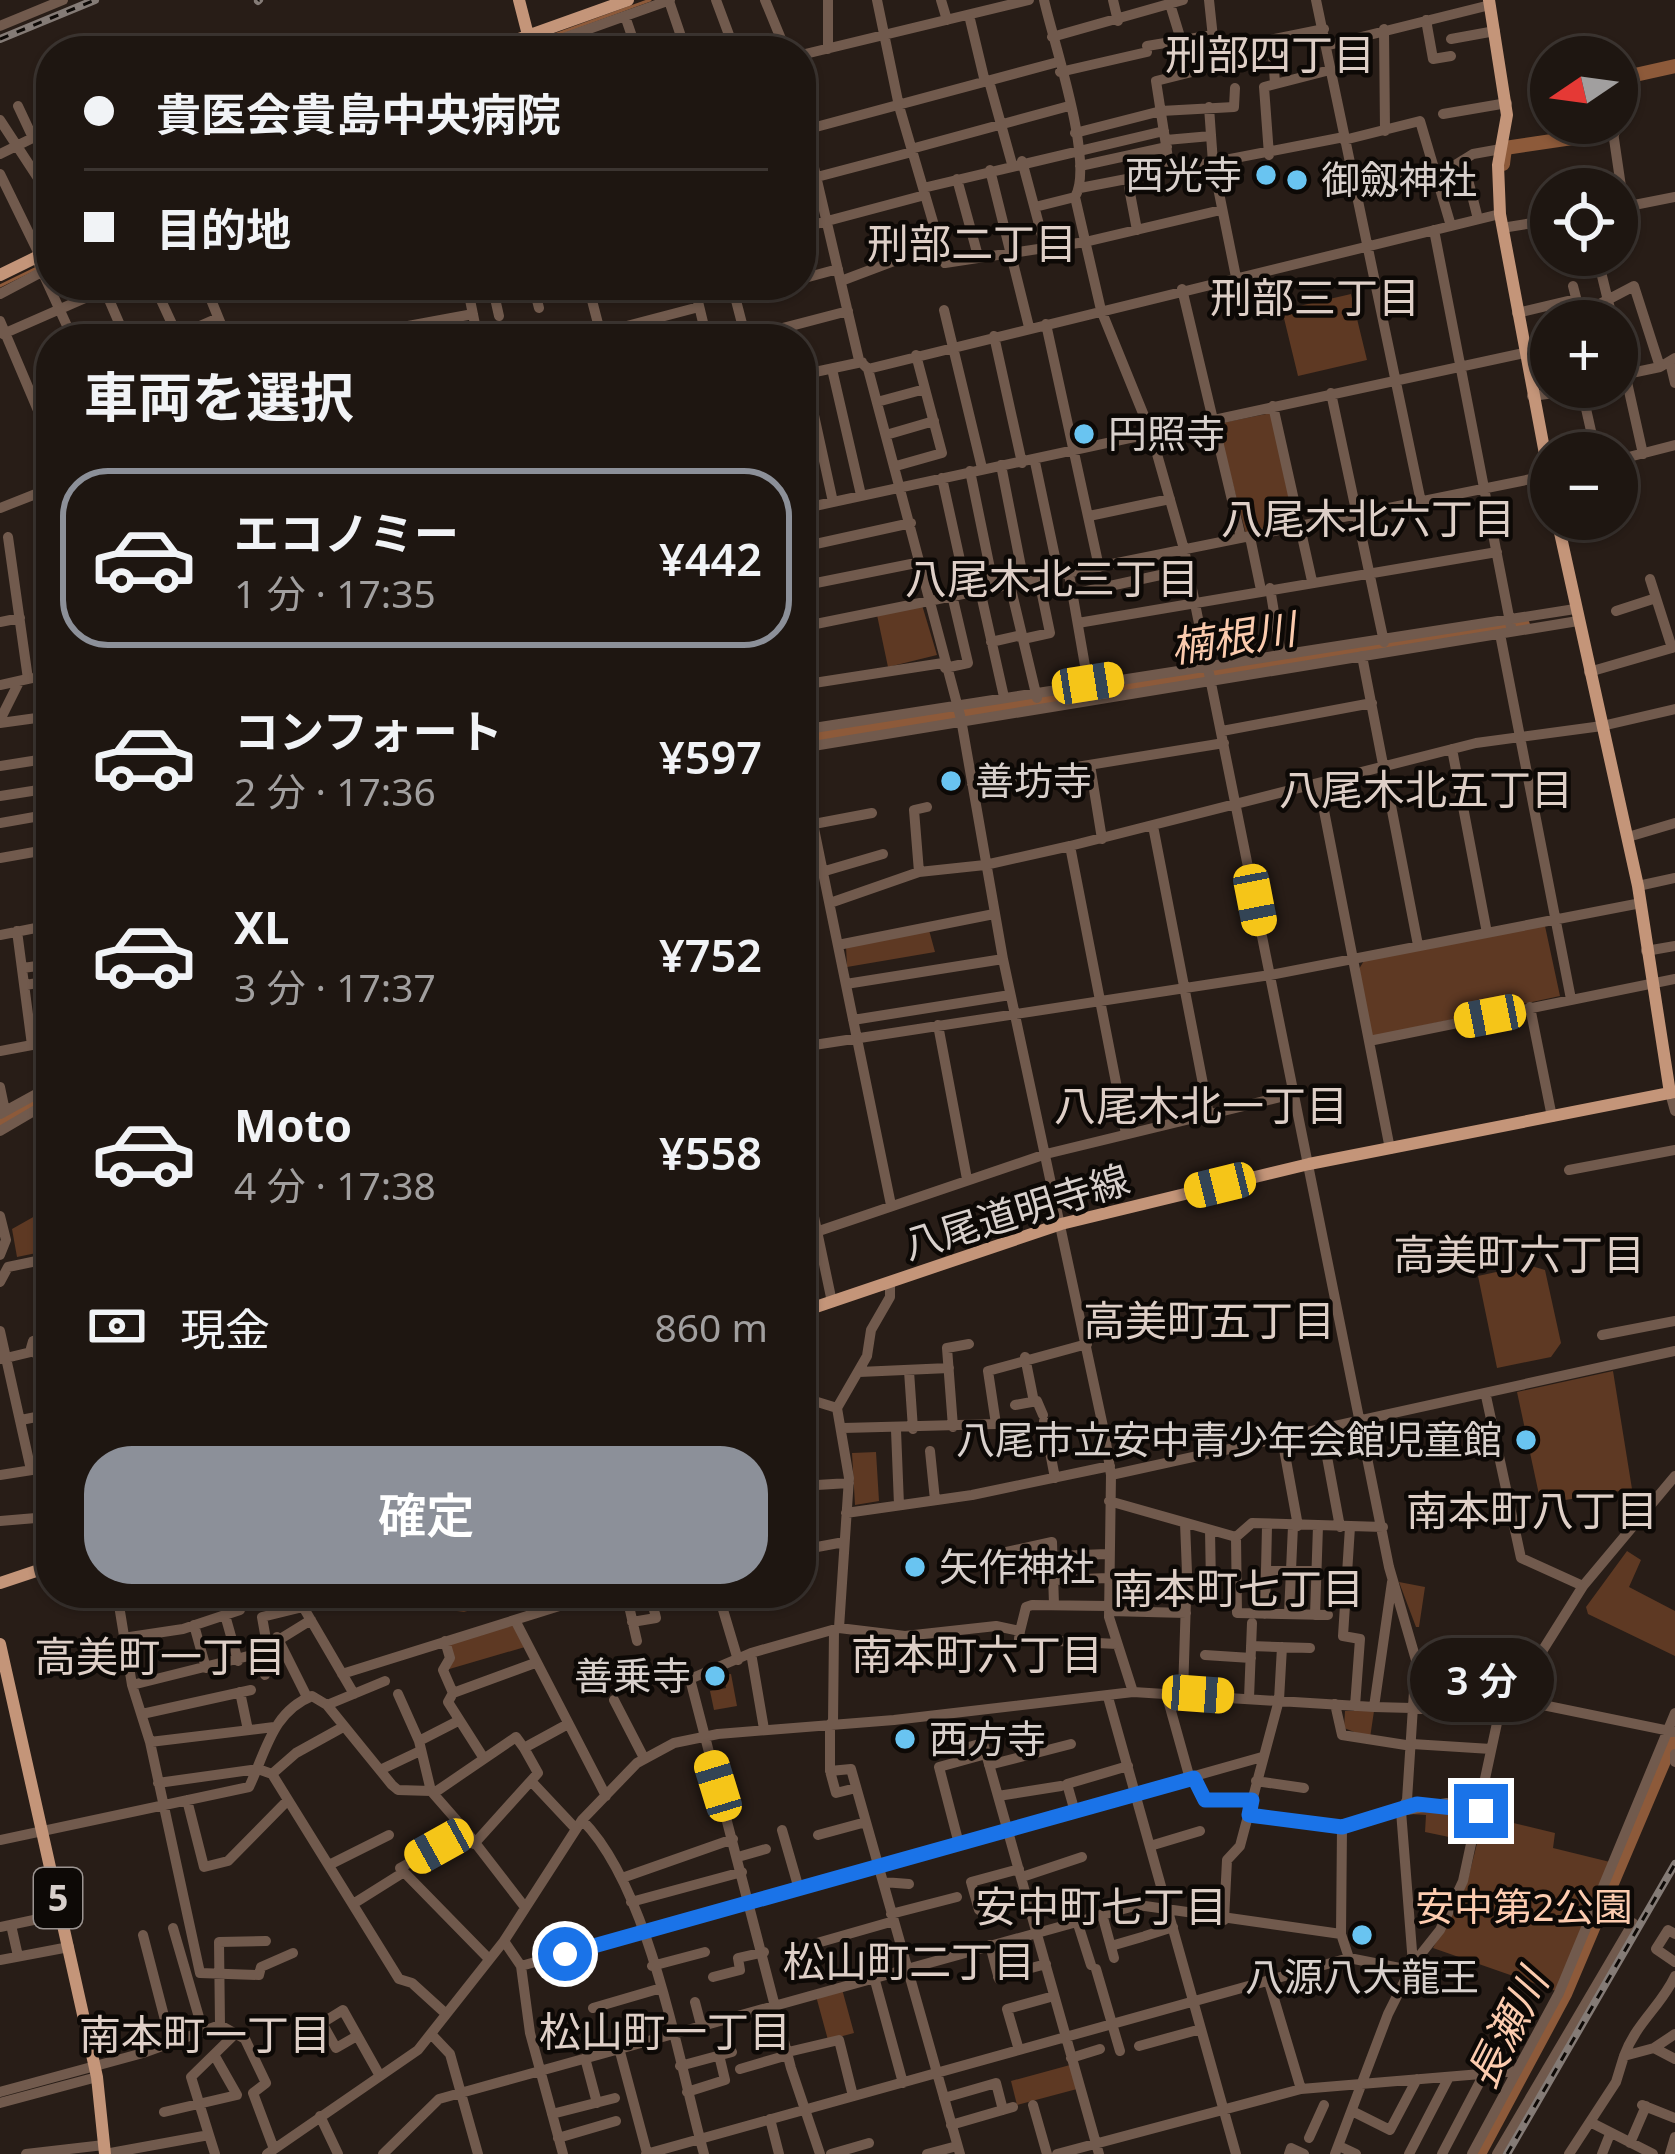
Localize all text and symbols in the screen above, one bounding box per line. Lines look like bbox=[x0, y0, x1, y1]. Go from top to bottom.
district label: 刑部四丁目 bbox=[1165, 25, 1375, 82]
north arrow bbox=[1530, 36, 1638, 144]
map controls bbox=[1530, 36, 1638, 540]
text: 貴医会貴島中央病院 bbox=[156, 83, 561, 144]
place label: 西光寺 bbox=[1125, 147, 1242, 200]
place label: 御劔神社 bbox=[1321, 152, 1477, 205]
marker: 西光寺 bbox=[1253, 162, 1279, 188]
marker: 御劔神社 bbox=[1284, 167, 1310, 193]
button: locate bbox=[1530, 168, 1638, 276]
text: 目的地 bbox=[156, 198, 291, 259]
district label: 刑部二丁目 bbox=[867, 214, 1077, 271]
district label: 刑部三丁目 bbox=[1210, 268, 1420, 325]
button: + bbox=[1530, 300, 1638, 408]
text: 車両を選択 bbox=[84, 359, 354, 433]
place label: 円照寺 bbox=[1108, 406, 1225, 459]
marker: 円照寺 bbox=[1071, 421, 1097, 447]
button: − bbox=[1530, 432, 1638, 540]
district label: 八尾木北六丁目 bbox=[1221, 489, 1515, 546]
text: エコノミー bbox=[234, 502, 459, 563]
icon: car bbox=[90, 504, 198, 612]
text: ¥442 bbox=[659, 528, 762, 589]
district label: 八尾木北三丁目 bbox=[905, 549, 1199, 606]
text: 1 分 · 17:35 bbox=[234, 566, 436, 619]
water label: 楠根川 bbox=[1166, 598, 1303, 675]
car bbox=[1050, 660, 1126, 706]
text: コンフォート bbox=[234, 700, 503, 761]
icon: car bbox=[90, 702, 198, 810]
text: ¥597 bbox=[659, 726, 762, 787]
place label: 善坊寺 bbox=[975, 753, 1092, 806]
district label: 八尾木北五丁目 bbox=[1279, 760, 1573, 817]
text: 2 分 · 17:36 bbox=[234, 764, 436, 817]
marker: 善坊寺 bbox=[938, 768, 964, 794]
car bbox=[1230, 861, 1280, 939]
text: XL bbox=[234, 896, 289, 957]
icon: car bbox=[90, 900, 198, 1008]
text: ¥752 bbox=[659, 924, 762, 985]
text: 3 分 · 17:37 bbox=[234, 960, 436, 1013]
car bbox=[1451, 991, 1529, 1041]
district label: 八尾木北一丁目 bbox=[1054, 1076, 1348, 1133]
text: Moto bbox=[234, 1094, 352, 1155]
icon: car bbox=[90, 1098, 198, 1206]
text: ¥558 bbox=[659, 1122, 762, 1183]
street label: 八尾道明寺線 bbox=[896, 1151, 1135, 1270]
text: 4 分 · 17:38 bbox=[234, 1158, 436, 1211]
car bbox=[1181, 1159, 1259, 1211]
district label: 高美町六丁目 bbox=[1393, 1225, 1645, 1282]
district label: 高美町五丁目 bbox=[1083, 1291, 1335, 1348]
icon: cash bbox=[84, 1293, 150, 1359]
text: 現金 bbox=[180, 1298, 270, 1359]
text: 860 m bbox=[654, 1300, 768, 1353]
place label: 八尾市立安中青少年会館児童館 bbox=[956, 1412, 1502, 1465]
marker: 八尾市立安中青少年会館児童館 bbox=[1513, 1427, 1539, 1453]
button: 確定 bbox=[84, 1446, 768, 1584]
district label: 南本町八丁目 bbox=[1406, 1481, 1658, 1538]
place label: 矢作神社 bbox=[939, 1539, 1095, 1592]
marker: 矢作神社 bbox=[902, 1554, 928, 1580]
district label: 南本町七丁目 bbox=[1112, 1559, 1364, 1616]
district label: 南本町六丁目 bbox=[851, 1625, 1103, 1682]
district label: 高美町一丁目 bbox=[34, 1627, 286, 1684]
callout: 3 分 bbox=[1409, 1637, 1553, 1721]
place label: 善乗寺 bbox=[574, 1648, 691, 1701]
text: 3 分 bbox=[1446, 1653, 1518, 1706]
marker: 善乗寺 bbox=[702, 1663, 728, 1689]
car bbox=[1161, 1674, 1235, 1714]
place label: 西方寺 bbox=[929, 1711, 1046, 1764]
marker: 西方寺 bbox=[892, 1726, 918, 1752]
car bbox=[690, 1746, 746, 1826]
route end bbox=[1454, 1784, 1508, 1838]
car bbox=[399, 1813, 479, 1879]
road number: 5 bbox=[34, 1868, 82, 1928]
district label: 安中町七丁目 bbox=[975, 1877, 1227, 1934]
park label: 安中第2公園 bbox=[1415, 1879, 1633, 1932]
marker: 八源八大龍王 bbox=[1349, 1922, 1375, 1948]
route start bbox=[538, 1927, 592, 1981]
district label: 松山町二丁目 bbox=[783, 1932, 1035, 1989]
place label: 八源八大龍王 bbox=[1245, 1949, 1479, 2002]
water label: 長瀬川 bbox=[1452, 1956, 1561, 2097]
district label: 松山町一丁目 bbox=[539, 2002, 791, 2059]
district label: 南本町一丁目 bbox=[79, 2005, 331, 2062]

